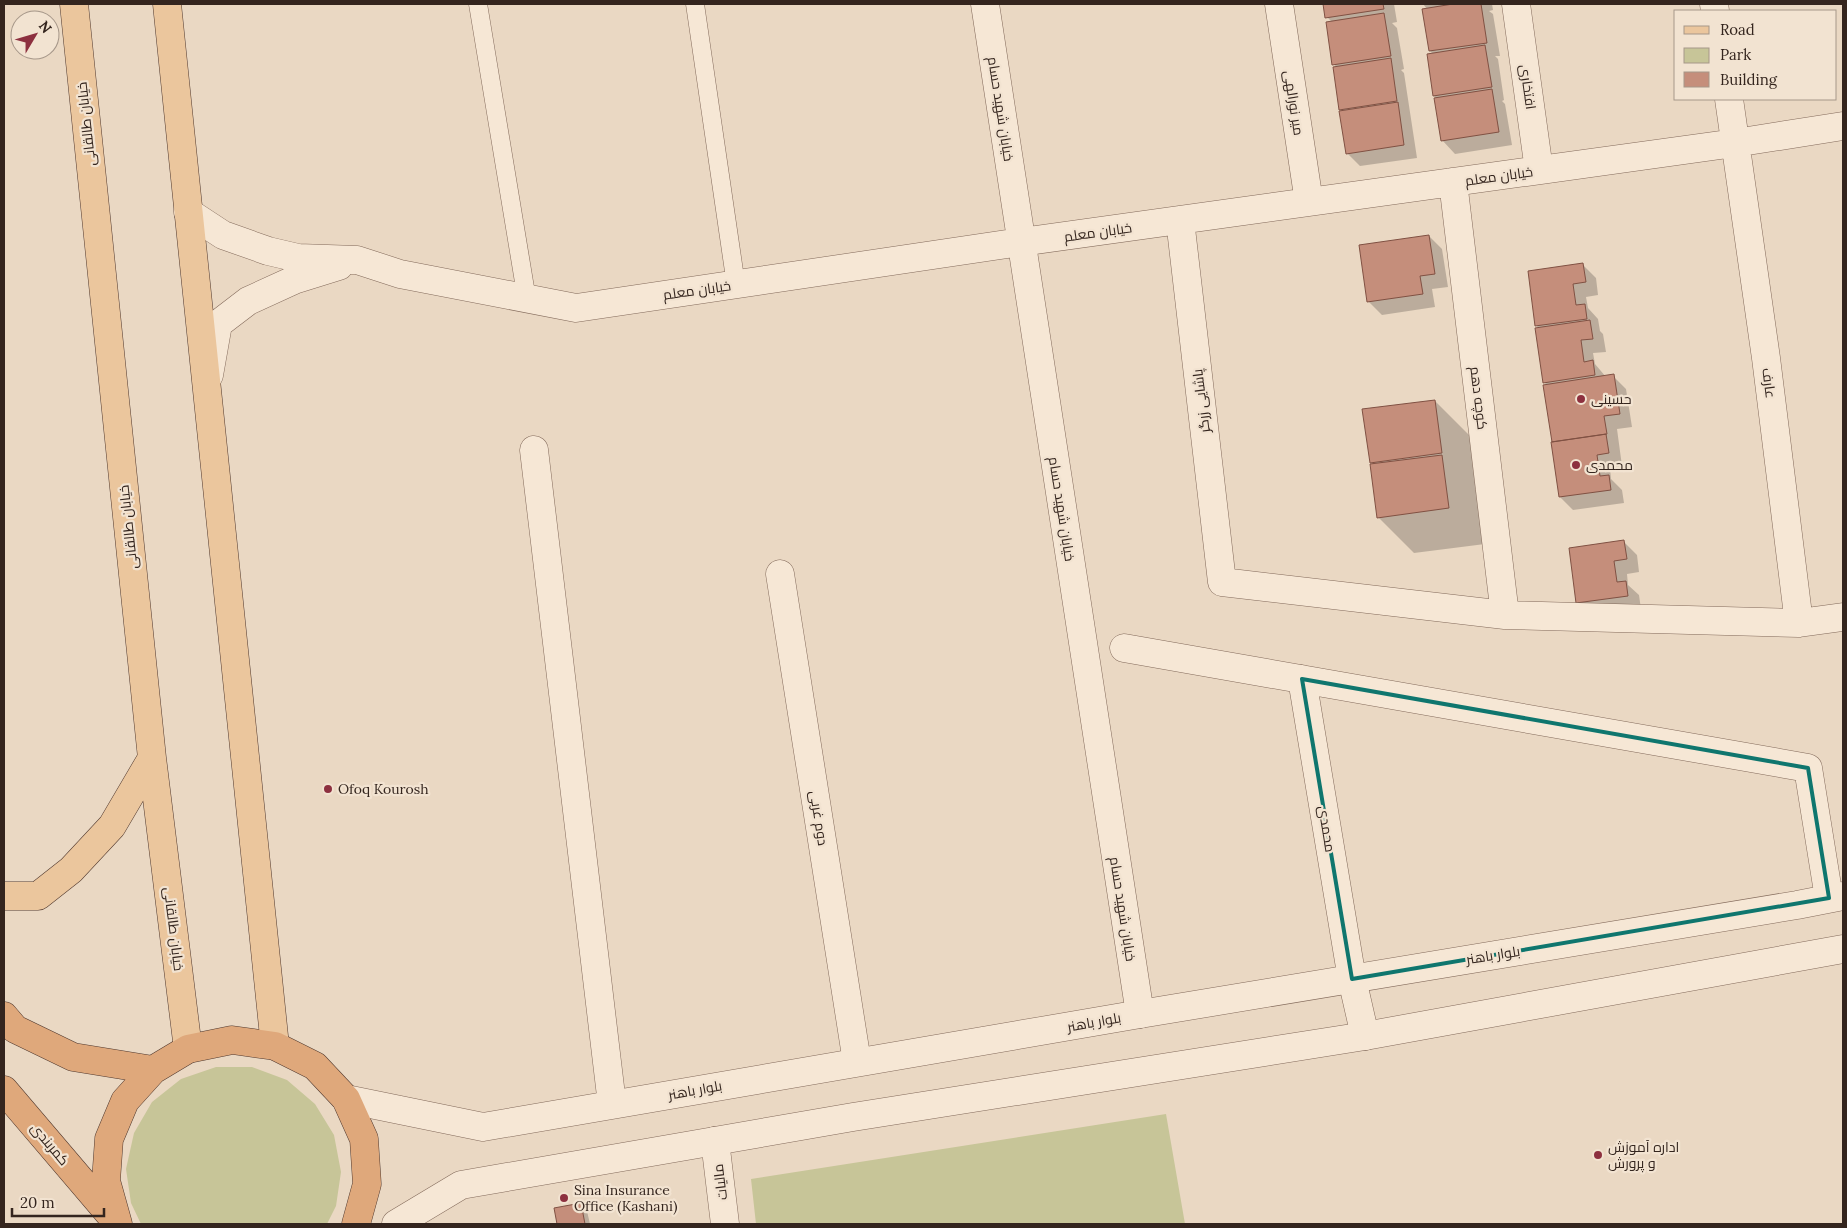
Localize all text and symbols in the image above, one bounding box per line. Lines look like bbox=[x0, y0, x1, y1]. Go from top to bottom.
north arrow bbox=[10, 10, 60, 60]
legend bbox=[1674, 10, 1837, 100]
text: N bbox=[35, 17, 56, 37]
text: Road bbox=[1720, 20, 1755, 39]
text: Park bbox=[1720, 45, 1751, 64]
street label: خیابان شهید حسام bbox=[983, 55, 1018, 163]
street label: افتخاری bbox=[1516, 63, 1540, 111]
street label: میر نورالهی bbox=[1280, 69, 1308, 137]
text: Building bbox=[1720, 70, 1778, 89]
street label: خیابان طالقانی bbox=[73, 81, 99, 167]
street label: خیابان معلم bbox=[1464, 162, 1534, 191]
street label: خیابان معلم bbox=[1063, 218, 1133, 247]
street label: خیابان معلم bbox=[662, 276, 732, 305]
street label: کوچه دهم bbox=[1465, 365, 1492, 431]
street label: عارف bbox=[1758, 367, 1780, 399]
street label: پاشایی زرگر bbox=[1188, 368, 1215, 435]
place label: حسینی bbox=[1591, 390, 1631, 408]
marker: حسینی bbox=[1575, 393, 1587, 405]
street label: خیابان شهید حسام bbox=[1044, 455, 1079, 563]
place label: محمدی bbox=[1586, 456, 1633, 474]
marker: محمدی bbox=[1570, 459, 1582, 471]
street label: خیابان طالقانی bbox=[115, 484, 141, 570]
place label: Ofoq Kourosh bbox=[338, 780, 429, 798]
marker: Ofoq Kourosh bbox=[322, 783, 334, 795]
street label: دوم غربی bbox=[805, 789, 832, 847]
street label: محمدی bbox=[1314, 804, 1340, 854]
street label: خیابان شهید حسام bbox=[1105, 855, 1140, 963]
street label: خیابان طالقانی bbox=[160, 886, 188, 972]
street label: بلوار باهنر bbox=[1464, 942, 1521, 968]
street label: بلوار باهنر bbox=[1065, 1008, 1122, 1036]
street label: بلوار باهنر bbox=[666, 1076, 723, 1104]
street label: کمربندی bbox=[27, 1119, 73, 1169]
place label: اداره آموزش و پرورش bbox=[1608, 1138, 1679, 1173]
marker: اداره آموزش و پرورش bbox=[1592, 1149, 1604, 1161]
street label: مالیات bbox=[709, 1163, 731, 1201]
place label: Sina Insurance Office (Kashani) bbox=[574, 1181, 678, 1215]
scale bar bbox=[12, 1186, 105, 1218]
marker: Sina Insurance Office (Kashani) bbox=[558, 1192, 570, 1204]
text: 20 m bbox=[20, 1193, 55, 1212]

